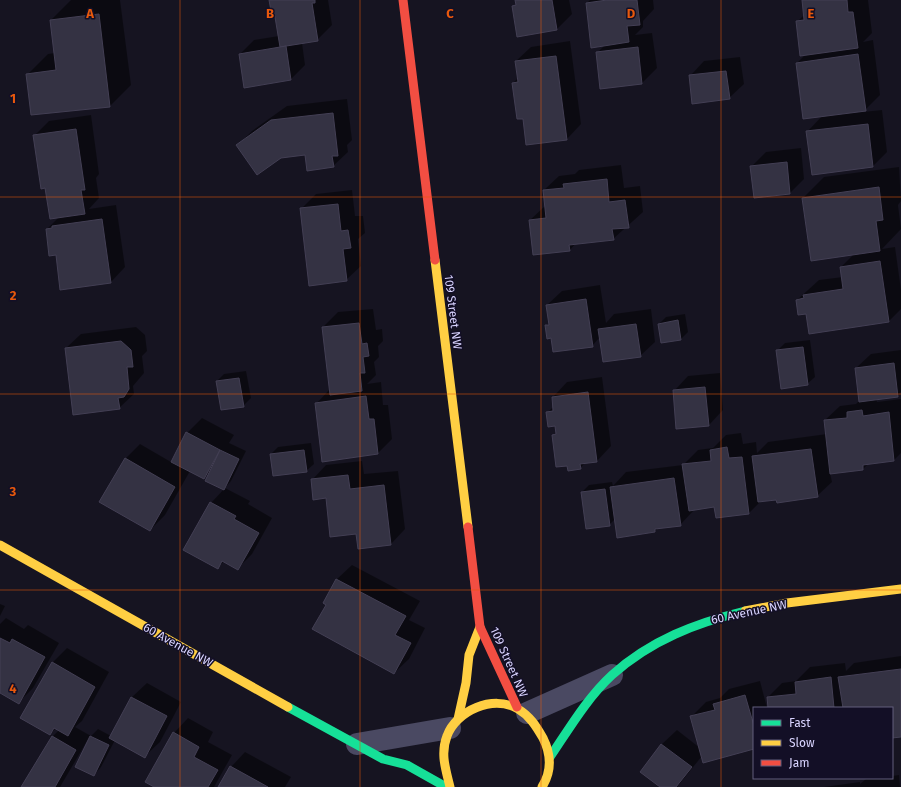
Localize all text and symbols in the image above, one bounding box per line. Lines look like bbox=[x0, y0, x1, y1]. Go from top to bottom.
text: A bbox=[85, 6, 94, 21]
text: B bbox=[266, 6, 274, 21]
text: C bbox=[446, 6, 454, 21]
text: D bbox=[627, 6, 636, 21]
text: E bbox=[808, 6, 815, 21]
text: 1 bbox=[10, 91, 16, 106]
street label: 109 Street NW bbox=[441, 274, 465, 350]
text: 2 bbox=[10, 288, 17, 303]
text: 3 bbox=[9, 484, 17, 499]
street label: 60 Avenue NW bbox=[710, 597, 788, 627]
street label: 60 Avenue NW bbox=[141, 620, 215, 670]
street label: 109 Street NW bbox=[487, 625, 531, 699]
text: 4 bbox=[9, 681, 17, 696]
legend bbox=[753, 707, 893, 779]
text: Fast bbox=[789, 716, 811, 730]
text: Slow bbox=[789, 736, 815, 750]
text: Jam bbox=[789, 756, 809, 770]

